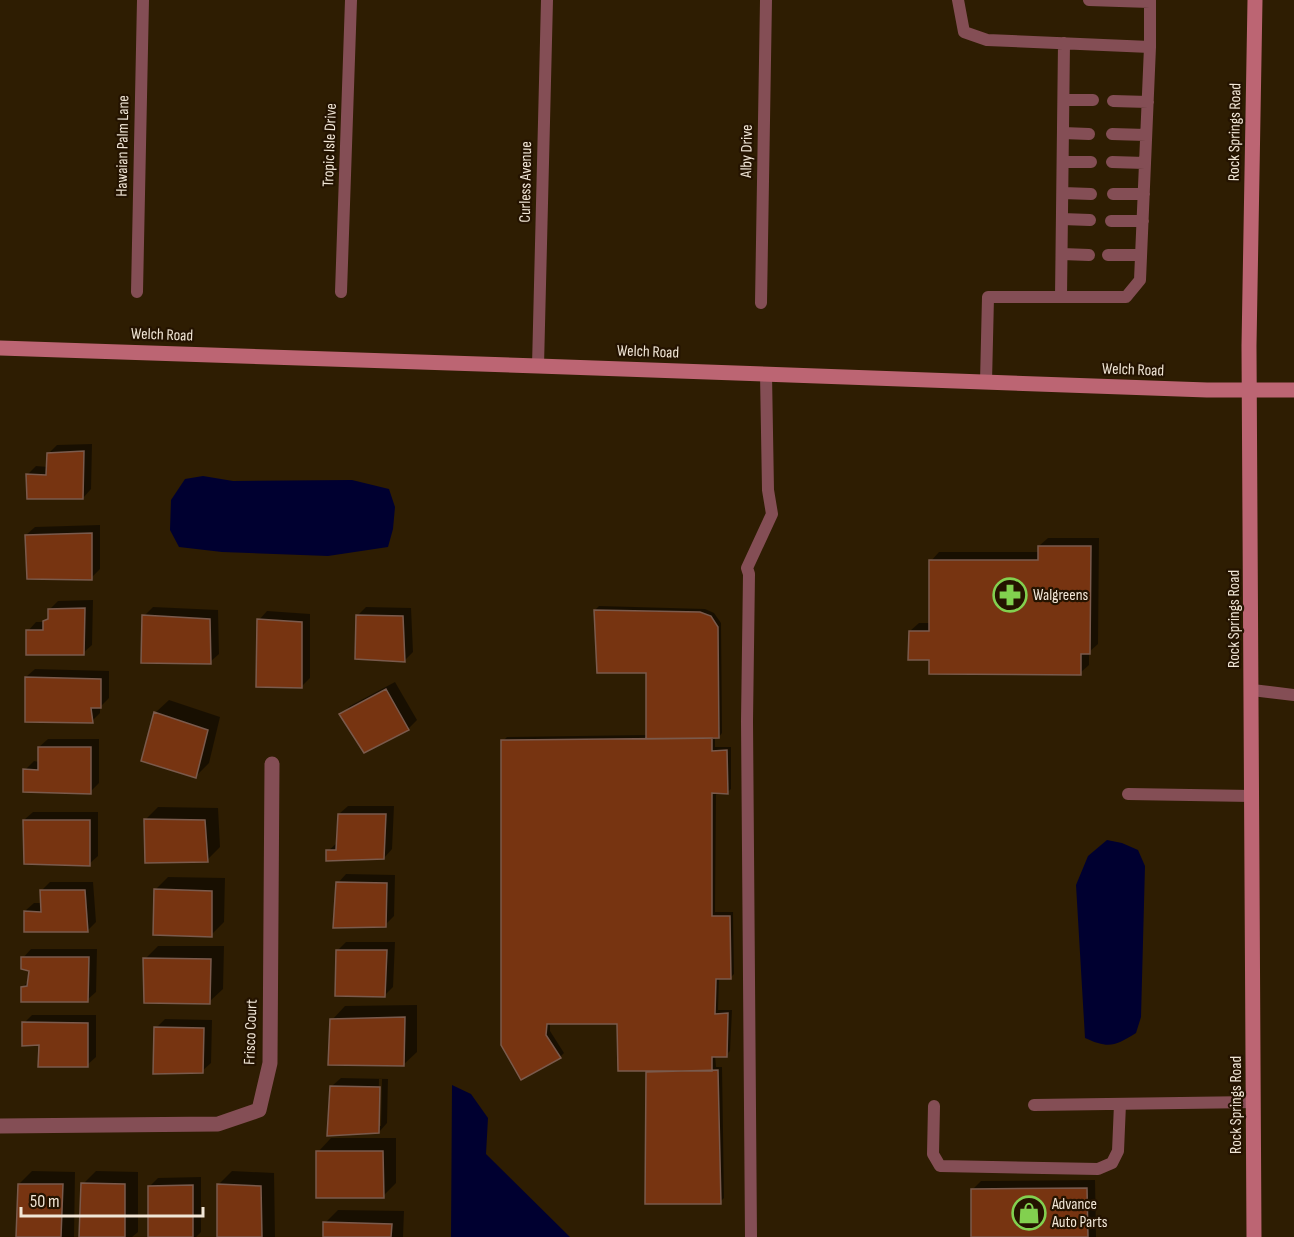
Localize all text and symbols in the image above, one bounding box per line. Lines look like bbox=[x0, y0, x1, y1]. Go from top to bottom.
street label: Rock Springs Road bbox=[1225, 83, 1245, 181]
street label: Hawaian Palm Lane bbox=[113, 95, 133, 197]
street label: Tropic Isle Drive bbox=[319, 103, 341, 187]
street label: Alby Drive bbox=[737, 124, 757, 179]
street label: Curless Avenue bbox=[516, 141, 536, 223]
street label: Welch Road bbox=[131, 324, 193, 346]
street label: Welch Road bbox=[617, 341, 679, 363]
street label: Welch Road bbox=[1102, 359, 1164, 381]
street label: Rock Springs Road bbox=[1225, 570, 1244, 668]
pharmacy icon: Walgreens bbox=[992, 577, 1028, 613]
place label: Walgreens bbox=[1033, 586, 1089, 605]
street label: Frisco Court bbox=[240, 999, 262, 1065]
street label: Rock Springs Road bbox=[1227, 1056, 1246, 1154]
scale bar bbox=[21, 1180, 202, 1218]
text: 50 m bbox=[30, 1191, 60, 1212]
shop icon: Advance Auto Parts bbox=[1011, 1195, 1047, 1231]
place label: Advance Auto Parts bbox=[1051, 1195, 1108, 1232]

